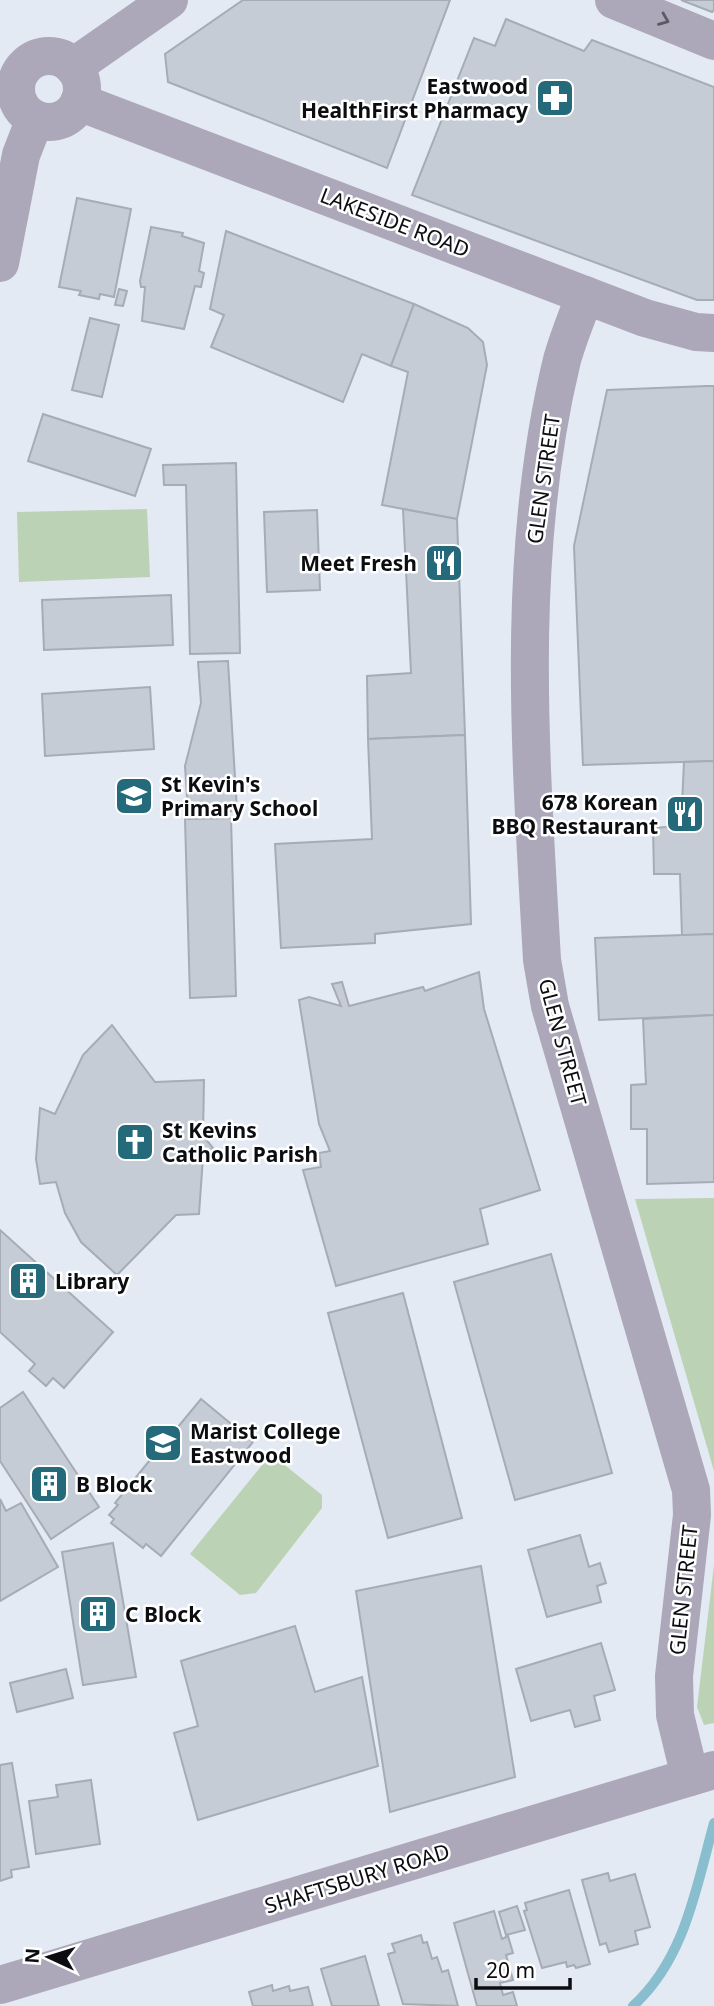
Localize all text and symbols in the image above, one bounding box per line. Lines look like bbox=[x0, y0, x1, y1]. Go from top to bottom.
one-way arrow bbox=[657, 12, 669, 26]
place label: Eastwood HealthFirst Pharmacy bbox=[301, 72, 528, 124]
pharmacy icon: Eastwood HealthFirst Pharmacy bbox=[534, 77, 576, 119]
street label: LAKESIDE ROAD bbox=[316, 181, 474, 263]
street label: GLEN STREET bbox=[520, 412, 566, 546]
restaurant icon: Meet Fresh bbox=[423, 542, 465, 584]
place label: Meet Fresh bbox=[300, 549, 417, 577]
place label: St Kevin's Primary School bbox=[161, 770, 318, 822]
school or university icon: St Kevin's Primary School bbox=[113, 775, 155, 817]
place label: 678 Korean BBQ Restaurant bbox=[491, 788, 658, 840]
restaurant icon: 678 Korean BBQ Restaurant bbox=[664, 793, 706, 835]
street label: GLEN STREET bbox=[533, 975, 594, 1109]
place label: St Kevins Catholic Parish bbox=[162, 1116, 318, 1168]
church icon: St Kevins Catholic Parish bbox=[114, 1121, 156, 1163]
building icon: Library bbox=[7, 1260, 49, 1302]
place label: Library bbox=[55, 1267, 129, 1295]
place label: Marist College Eastwood bbox=[190, 1417, 341, 1469]
school or university icon: Marist College Eastwood bbox=[142, 1422, 184, 1464]
building icon: B Block bbox=[28, 1463, 70, 1505]
place label: B Block bbox=[76, 1470, 154, 1498]
street label: GLEN STREET bbox=[662, 1523, 704, 1656]
building icon: C Block bbox=[77, 1593, 119, 1635]
place label: C Block bbox=[125, 1600, 202, 1628]
street label: SHAFTSBURY ROAD bbox=[261, 1837, 453, 1919]
north arrow bbox=[14, 1922, 84, 1992]
scale bar bbox=[476, 1946, 570, 1990]
text: N bbox=[19, 1947, 46, 1964]
text: 20 m bbox=[486, 1956, 535, 1984]

